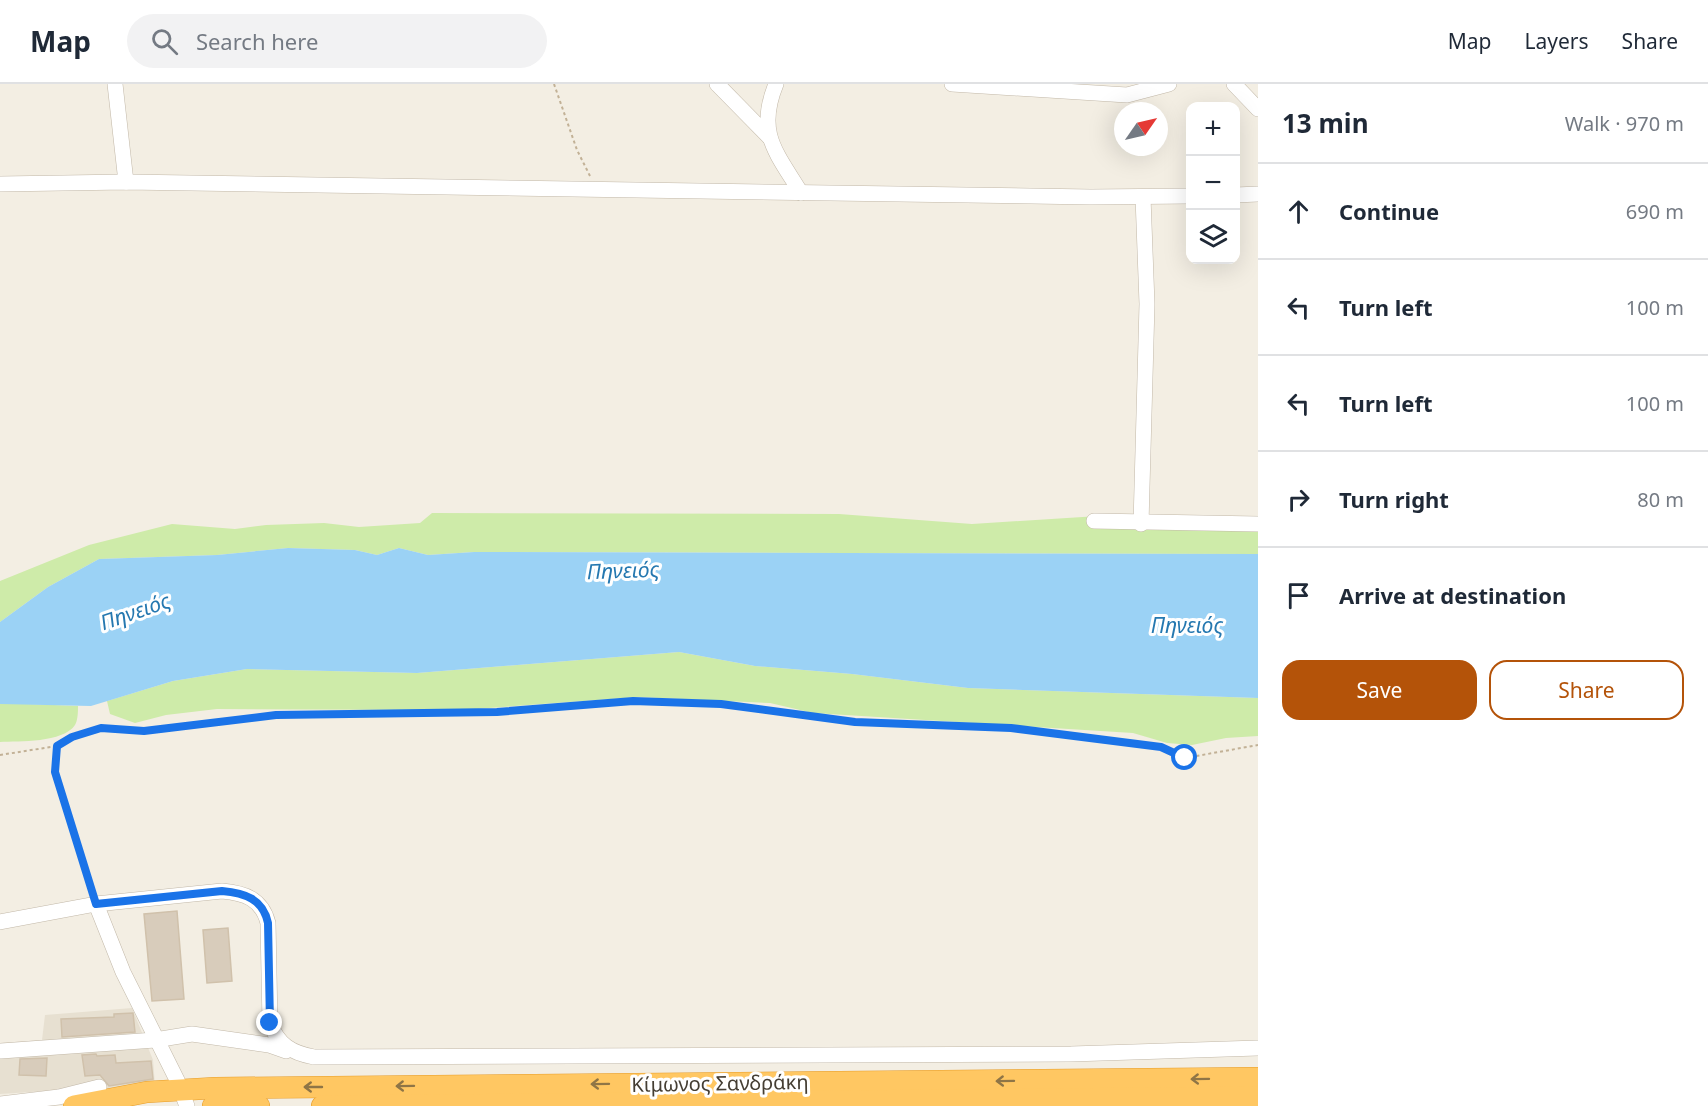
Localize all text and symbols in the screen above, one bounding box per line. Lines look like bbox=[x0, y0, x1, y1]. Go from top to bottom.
search box bbox=[127, 14, 547, 68]
text: Map bbox=[30, 22, 91, 60]
icon: search bbox=[148, 25, 181, 58]
text: Search here bbox=[196, 26, 318, 56]
text: Map bbox=[1448, 27, 1492, 55]
text: Layers bbox=[1525, 27, 1589, 55]
text: Share bbox=[1622, 27, 1678, 55]
north arrow bbox=[1114, 102, 1168, 156]
map controls bbox=[1186, 102, 1240, 264]
button: + bbox=[1186, 102, 1240, 156]
text: 13 min bbox=[1282, 105, 1369, 141]
text: Walk · 970 m bbox=[1565, 110, 1684, 137]
button: − bbox=[1186, 156, 1240, 210]
icon: ahead bbox=[1282, 195, 1315, 228]
text: Continue bbox=[1339, 196, 1439, 226]
text: 690 m bbox=[1626, 198, 1684, 225]
button: layers bbox=[1186, 210, 1240, 264]
icon: left bbox=[1282, 291, 1315, 324]
text: Turn left bbox=[1339, 292, 1433, 322]
text: 100 m bbox=[1626, 294, 1684, 321]
icon: left bbox=[1282, 387, 1315, 420]
text: Turn left bbox=[1339, 388, 1433, 418]
text: 100 m bbox=[1626, 390, 1684, 417]
icon: right bbox=[1282, 483, 1315, 516]
text: Turn right bbox=[1339, 484, 1449, 514]
text: 80 m bbox=[1637, 486, 1684, 513]
water label: Πηνειός bbox=[586, 555, 660, 585]
icon: arrive bbox=[1282, 579, 1315, 612]
text: Arrive at destination bbox=[1339, 580, 1566, 610]
water label: Πηνειός bbox=[96, 586, 174, 636]
water label: Πηνειός bbox=[1151, 611, 1223, 639]
button: Save bbox=[1282, 660, 1477, 720]
button: Share bbox=[1489, 660, 1684, 720]
route start bbox=[1171, 744, 1197, 770]
route end bbox=[256, 1009, 282, 1035]
street label: Κίμωνος Σανδράκη bbox=[631, 1068, 809, 1098]
one-way arrow bbox=[1190, 1073, 1210, 1085]
one-way arrow bbox=[995, 1075, 1015, 1087]
one-way arrow bbox=[590, 1078, 610, 1090]
one-way arrow bbox=[395, 1080, 415, 1092]
one-way arrow bbox=[303, 1081, 323, 1093]

